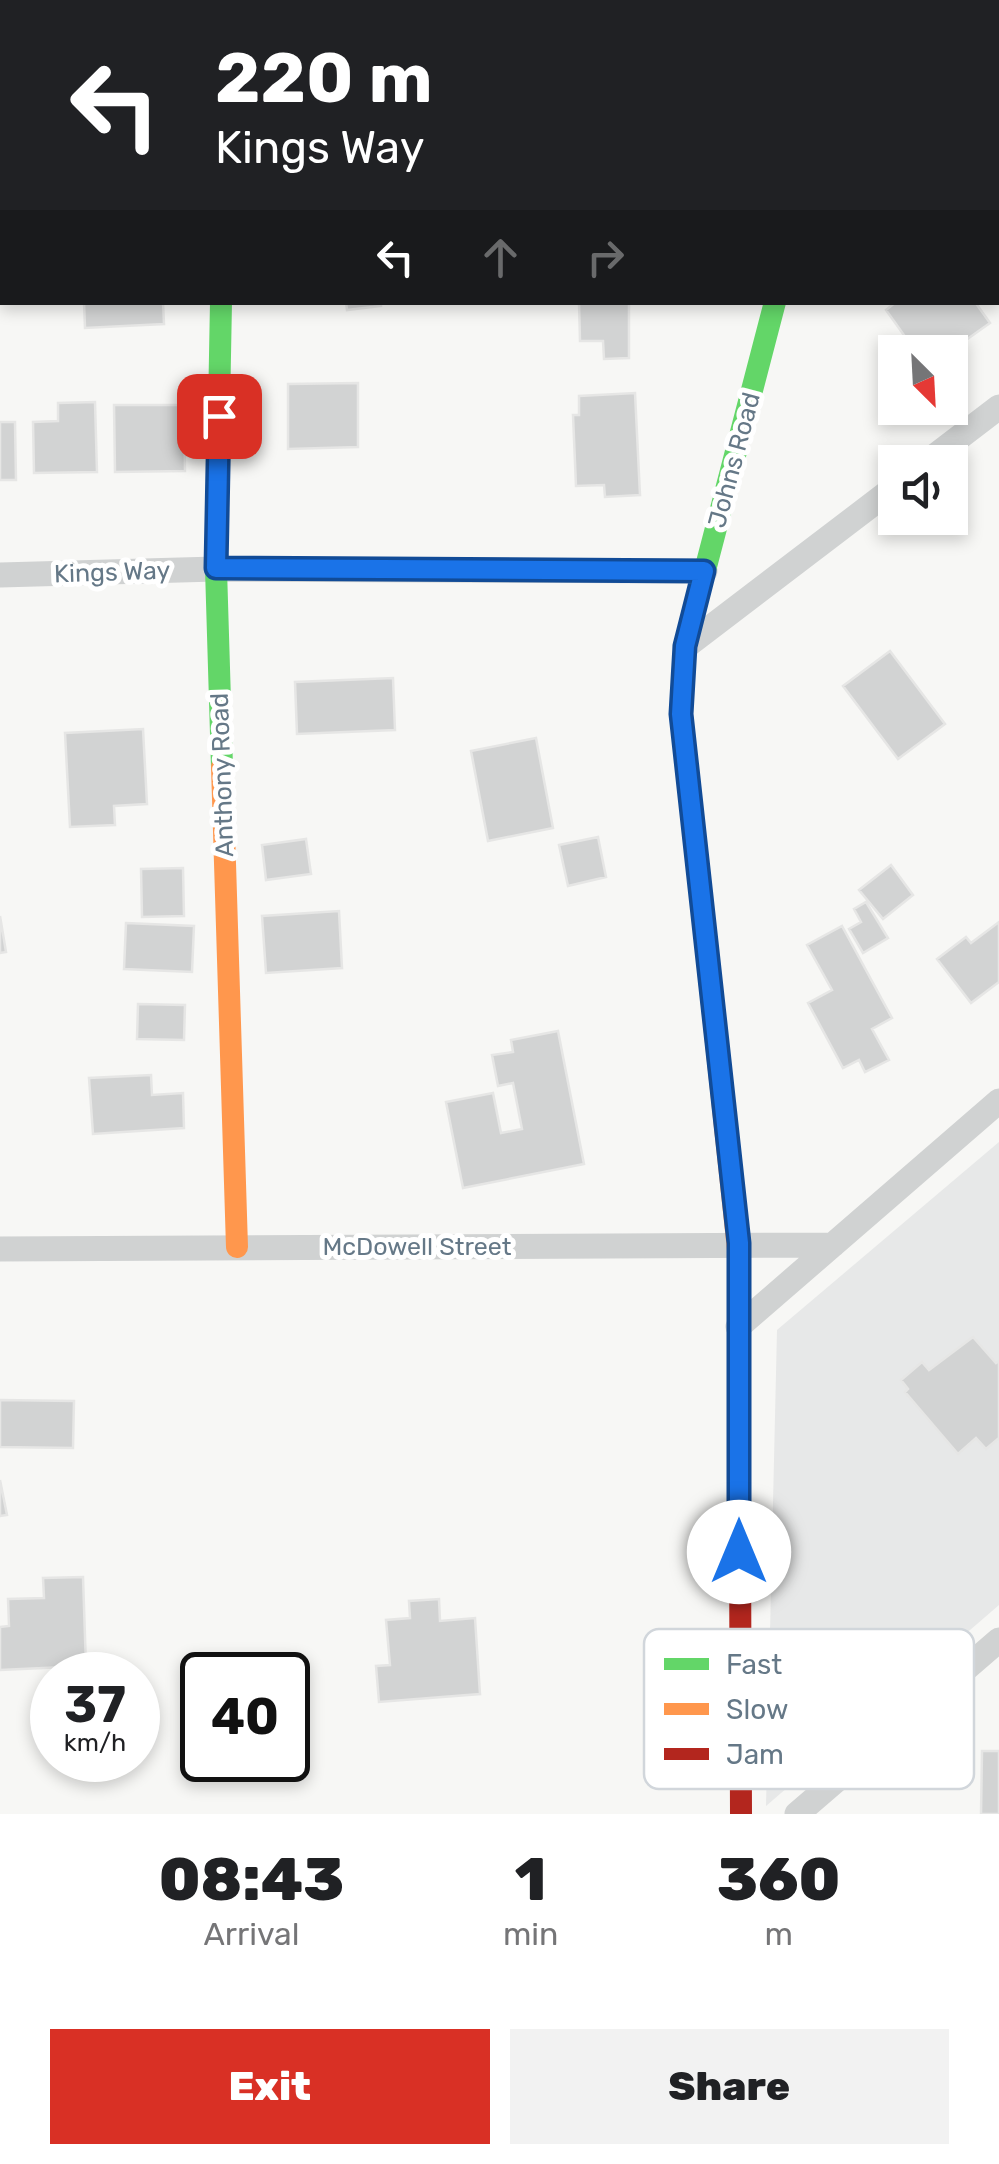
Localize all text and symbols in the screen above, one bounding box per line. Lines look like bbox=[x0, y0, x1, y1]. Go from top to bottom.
text: 220 m bbox=[215, 37, 433, 120]
icon: left bbox=[50, 40, 180, 170]
text: Kings Way bbox=[215, 121, 425, 174]
icon: left bbox=[368, 230, 423, 285]
icon: ahead bbox=[473, 230, 528, 285]
icon: right bbox=[578, 230, 633, 285]
north arrow bbox=[878, 335, 968, 425]
map controls bbox=[878, 335, 968, 535]
pin bbox=[177, 374, 262, 459]
icon: arrive bbox=[192, 389, 247, 444]
street label: Johns Road bbox=[702, 389, 766, 531]
button: sound bbox=[878, 445, 968, 535]
street label: Kings Way bbox=[53, 555, 171, 589]
street label: Anthony Road bbox=[205, 692, 239, 858]
street label: McDowell Street bbox=[322, 1232, 512, 1261]
position arrow bbox=[687, 1500, 791, 1604]
legend bbox=[644, 1629, 974, 1789]
text: Fast bbox=[726, 1648, 782, 1681]
speed limit sign: 40 bbox=[180, 1652, 310, 1782]
text: 37 bbox=[64, 1675, 126, 1735]
text: Slow bbox=[726, 1693, 788, 1726]
text: km/h bbox=[64, 1728, 126, 1757]
text: Jam bbox=[726, 1738, 784, 1771]
text: 08:43 bbox=[159, 1844, 344, 1915]
text: 1 bbox=[515, 1844, 546, 1915]
text: 360 bbox=[717, 1844, 840, 1915]
text: Arrival bbox=[203, 1915, 299, 1953]
text: min bbox=[503, 1915, 558, 1953]
text: m bbox=[765, 1915, 793, 1953]
button: Exit bbox=[50, 2029, 490, 2144]
button: Share bbox=[510, 2029, 949, 2144]

